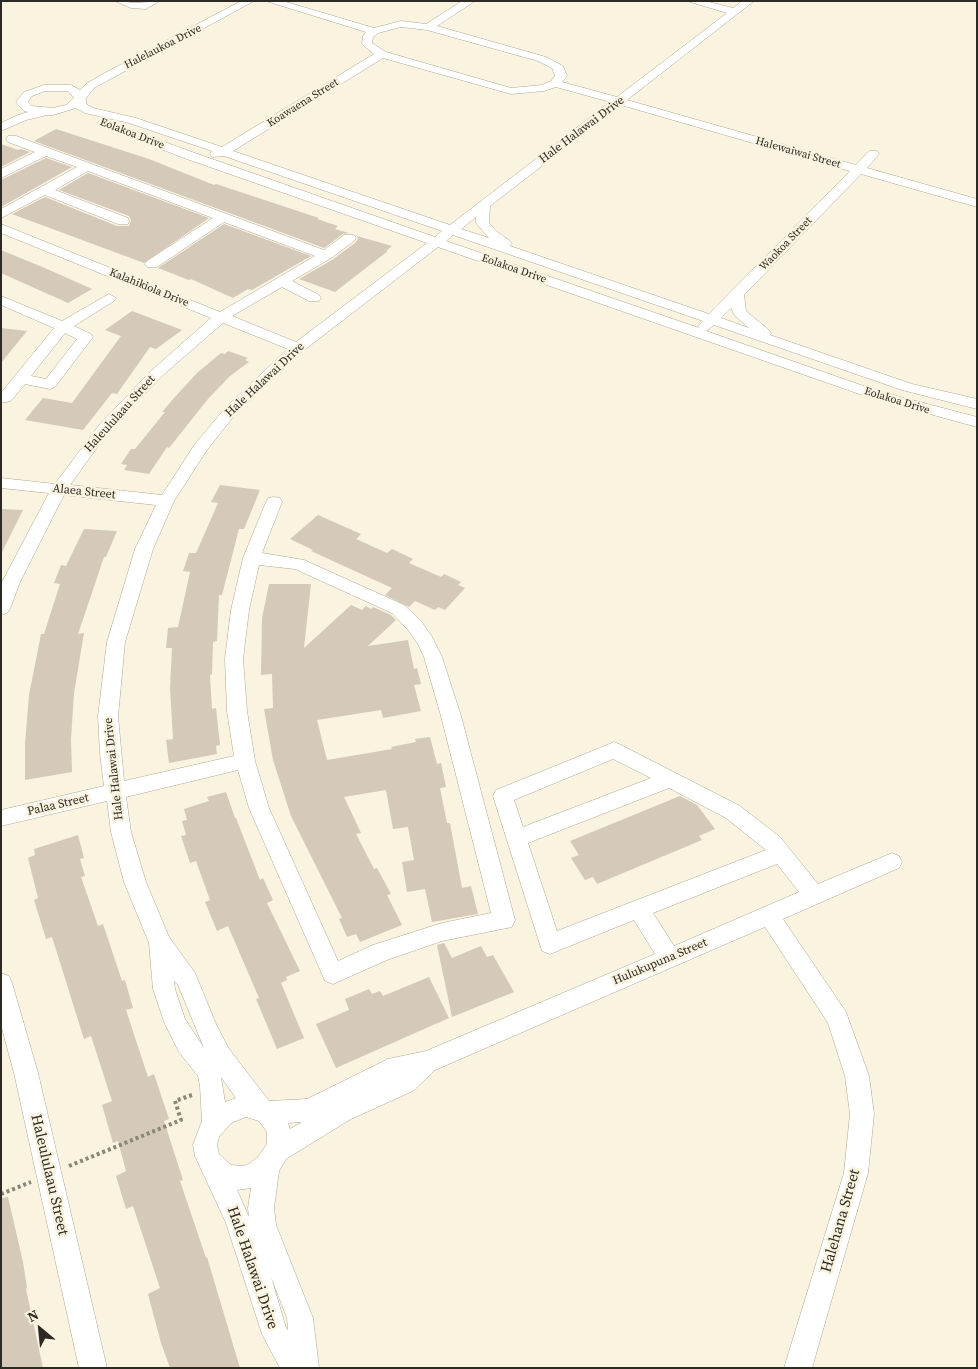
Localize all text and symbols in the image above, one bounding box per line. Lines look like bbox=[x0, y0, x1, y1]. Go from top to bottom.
street label: Halelaukoa Drive bbox=[122, 22, 204, 72]
street label: Koawaena Street bbox=[265, 76, 341, 130]
street label: Hale Halawai Drive bbox=[537, 93, 627, 167]
street label: Eolakoa Drive bbox=[98, 116, 166, 152]
street label: Halewaiwai Street bbox=[754, 135, 842, 171]
street label: Waokoa Street bbox=[757, 214, 815, 274]
street label: Eolakoa Drive bbox=[480, 252, 548, 286]
street label: Kalahikiola Drive bbox=[107, 266, 191, 310]
street label: Hale Halawai Drive bbox=[222, 340, 308, 420]
street label: Haleululaau Street bbox=[82, 372, 158, 456]
street label: Eolakoa Drive bbox=[863, 385, 931, 417]
street label: Alaea Street bbox=[52, 482, 116, 502]
street label: Hale Halawai Drive bbox=[101, 717, 127, 821]
street label: Palaa Street bbox=[26, 791, 90, 819]
street label: Hulukupuna Street bbox=[611, 936, 709, 988]
street label: Haleululaau Street bbox=[26, 1113, 72, 1237]
street label: Halehana Street bbox=[818, 1167, 864, 1275]
street label: Hale Halawai Drive bbox=[223, 1204, 281, 1332]
north arrow bbox=[15, 1304, 65, 1354]
text: N bbox=[24, 1305, 42, 1327]

